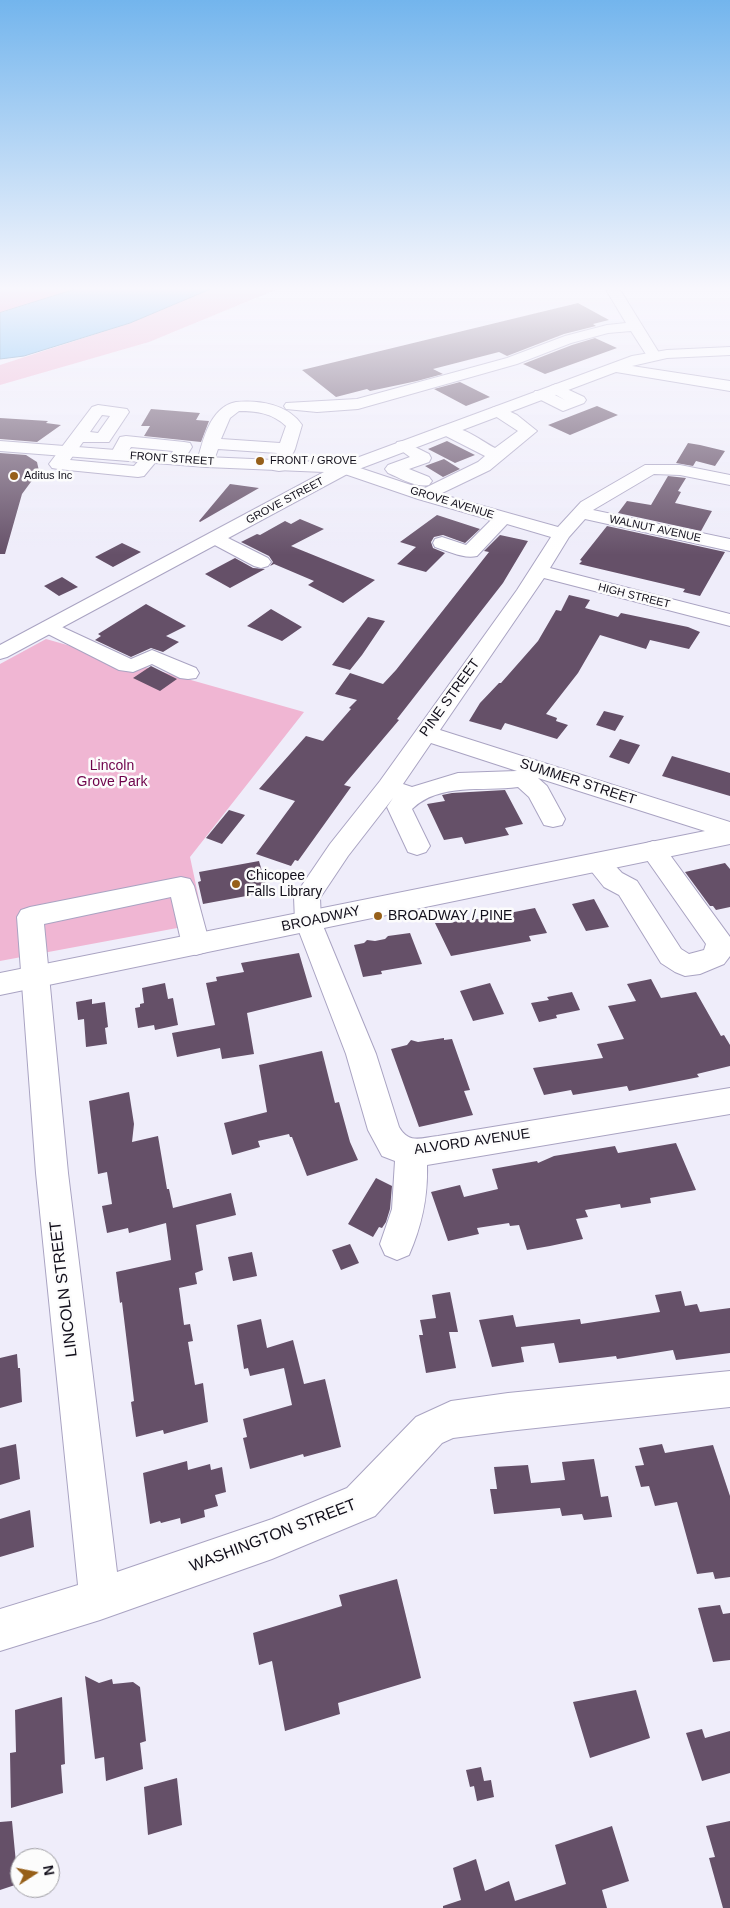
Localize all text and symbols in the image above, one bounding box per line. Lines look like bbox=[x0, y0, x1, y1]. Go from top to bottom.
street label: FRONT STREET bbox=[129, 449, 215, 469]
place label: FRONT / GROVE bbox=[270, 454, 357, 468]
marker: FRONT / GROVE bbox=[254, 455, 266, 467]
place label: Aditus Inc bbox=[24, 469, 72, 483]
marker: Aditus Inc bbox=[8, 470, 20, 482]
street label: GROVE STREET bbox=[244, 475, 326, 527]
street label: GROVE AVENUE bbox=[408, 484, 496, 522]
street label: WALNUT AVENUE bbox=[608, 513, 702, 545]
street label: HIGH STREET bbox=[597, 581, 671, 611]
street label: PINE STREET bbox=[416, 656, 484, 740]
street label: SUMMER STREET bbox=[518, 755, 638, 809]
park label: Lincoln Grove Park bbox=[77, 758, 147, 790]
place label: Chicopee Falls Library bbox=[246, 868, 322, 900]
marker: Chicopee Falls Library bbox=[230, 878, 242, 890]
street label: BROADWAY bbox=[280, 902, 362, 936]
place label: BROADWAY / PINE bbox=[388, 908, 512, 924]
marker: BROADWAY / PINE bbox=[372, 910, 384, 922]
street label: ALVORD AVENUE bbox=[413, 1126, 531, 1158]
street label: LINCOLN STREET bbox=[46, 1220, 82, 1358]
street label: WASHINGTON STREET bbox=[187, 1495, 359, 1577]
north arrow bbox=[10, 1848, 60, 1898]
text: N bbox=[40, 1864, 58, 1877]

